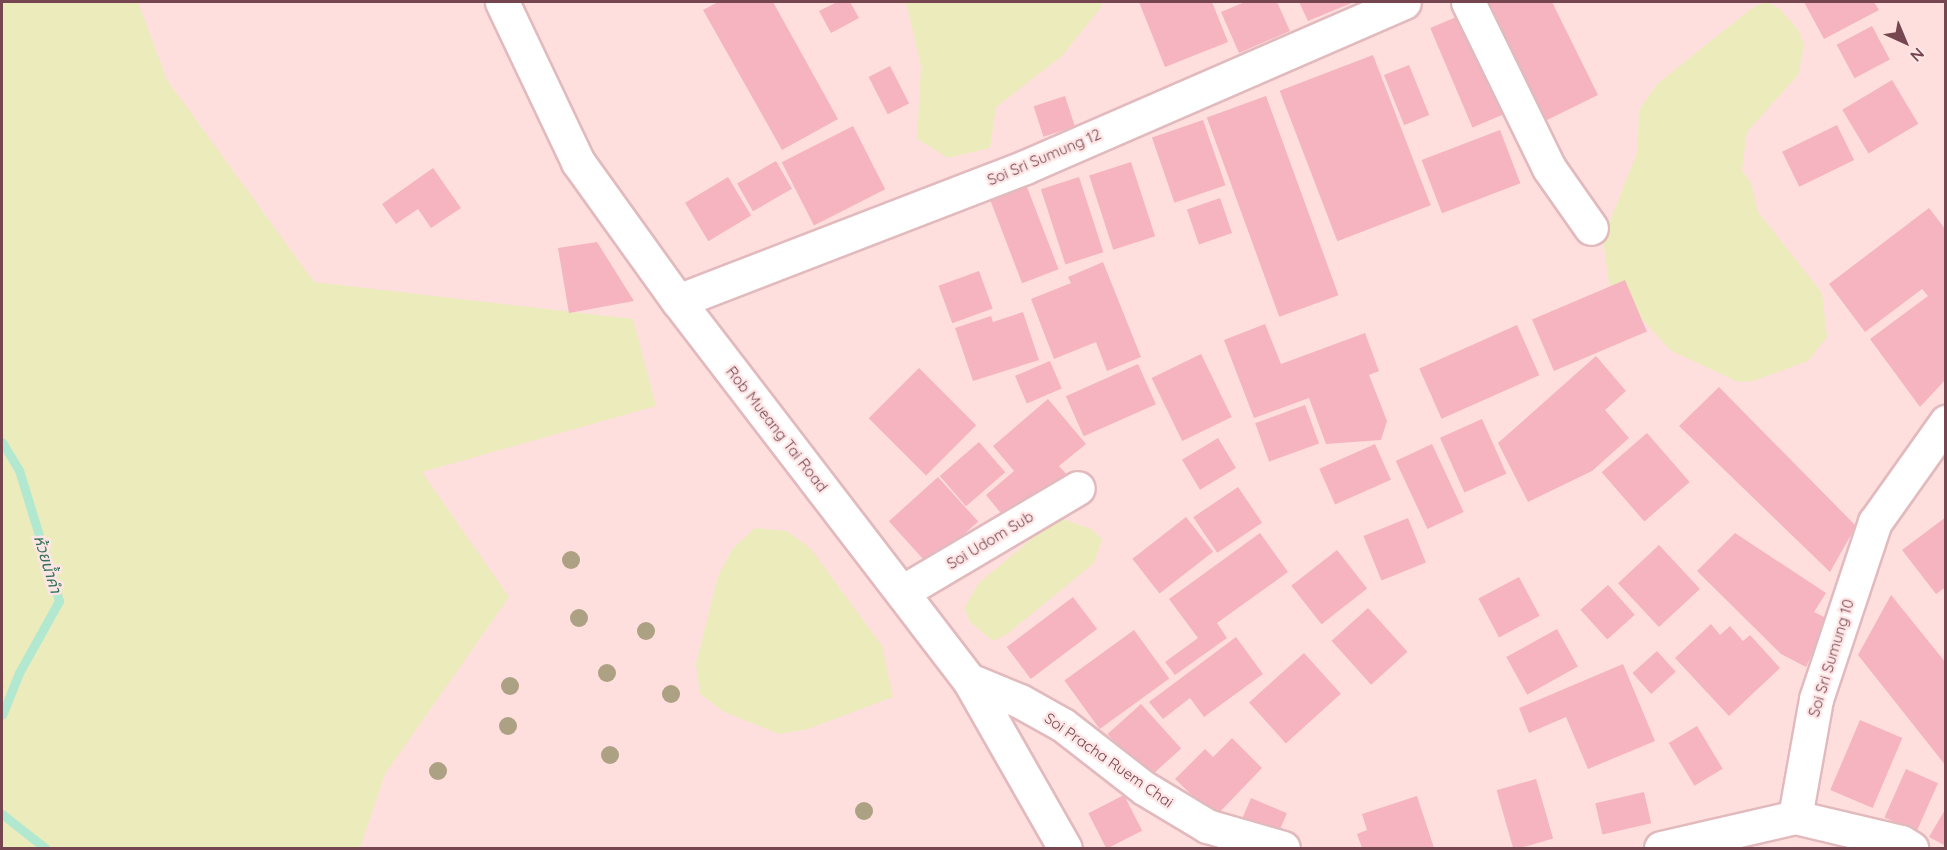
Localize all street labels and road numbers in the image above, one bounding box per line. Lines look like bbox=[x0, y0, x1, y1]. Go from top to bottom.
street label: Soi Sri Sumung 12 bbox=[985, 125, 1103, 189]
street label: Rob Mueang Tai Road bbox=[722, 363, 832, 495]
street label: Soi Udom Sub bbox=[944, 507, 1036, 573]
street label: Soi Sri Sumung 10 bbox=[1805, 597, 1857, 719]
street label: Soi Pracha Ruem Chai bbox=[1041, 709, 1177, 811]

